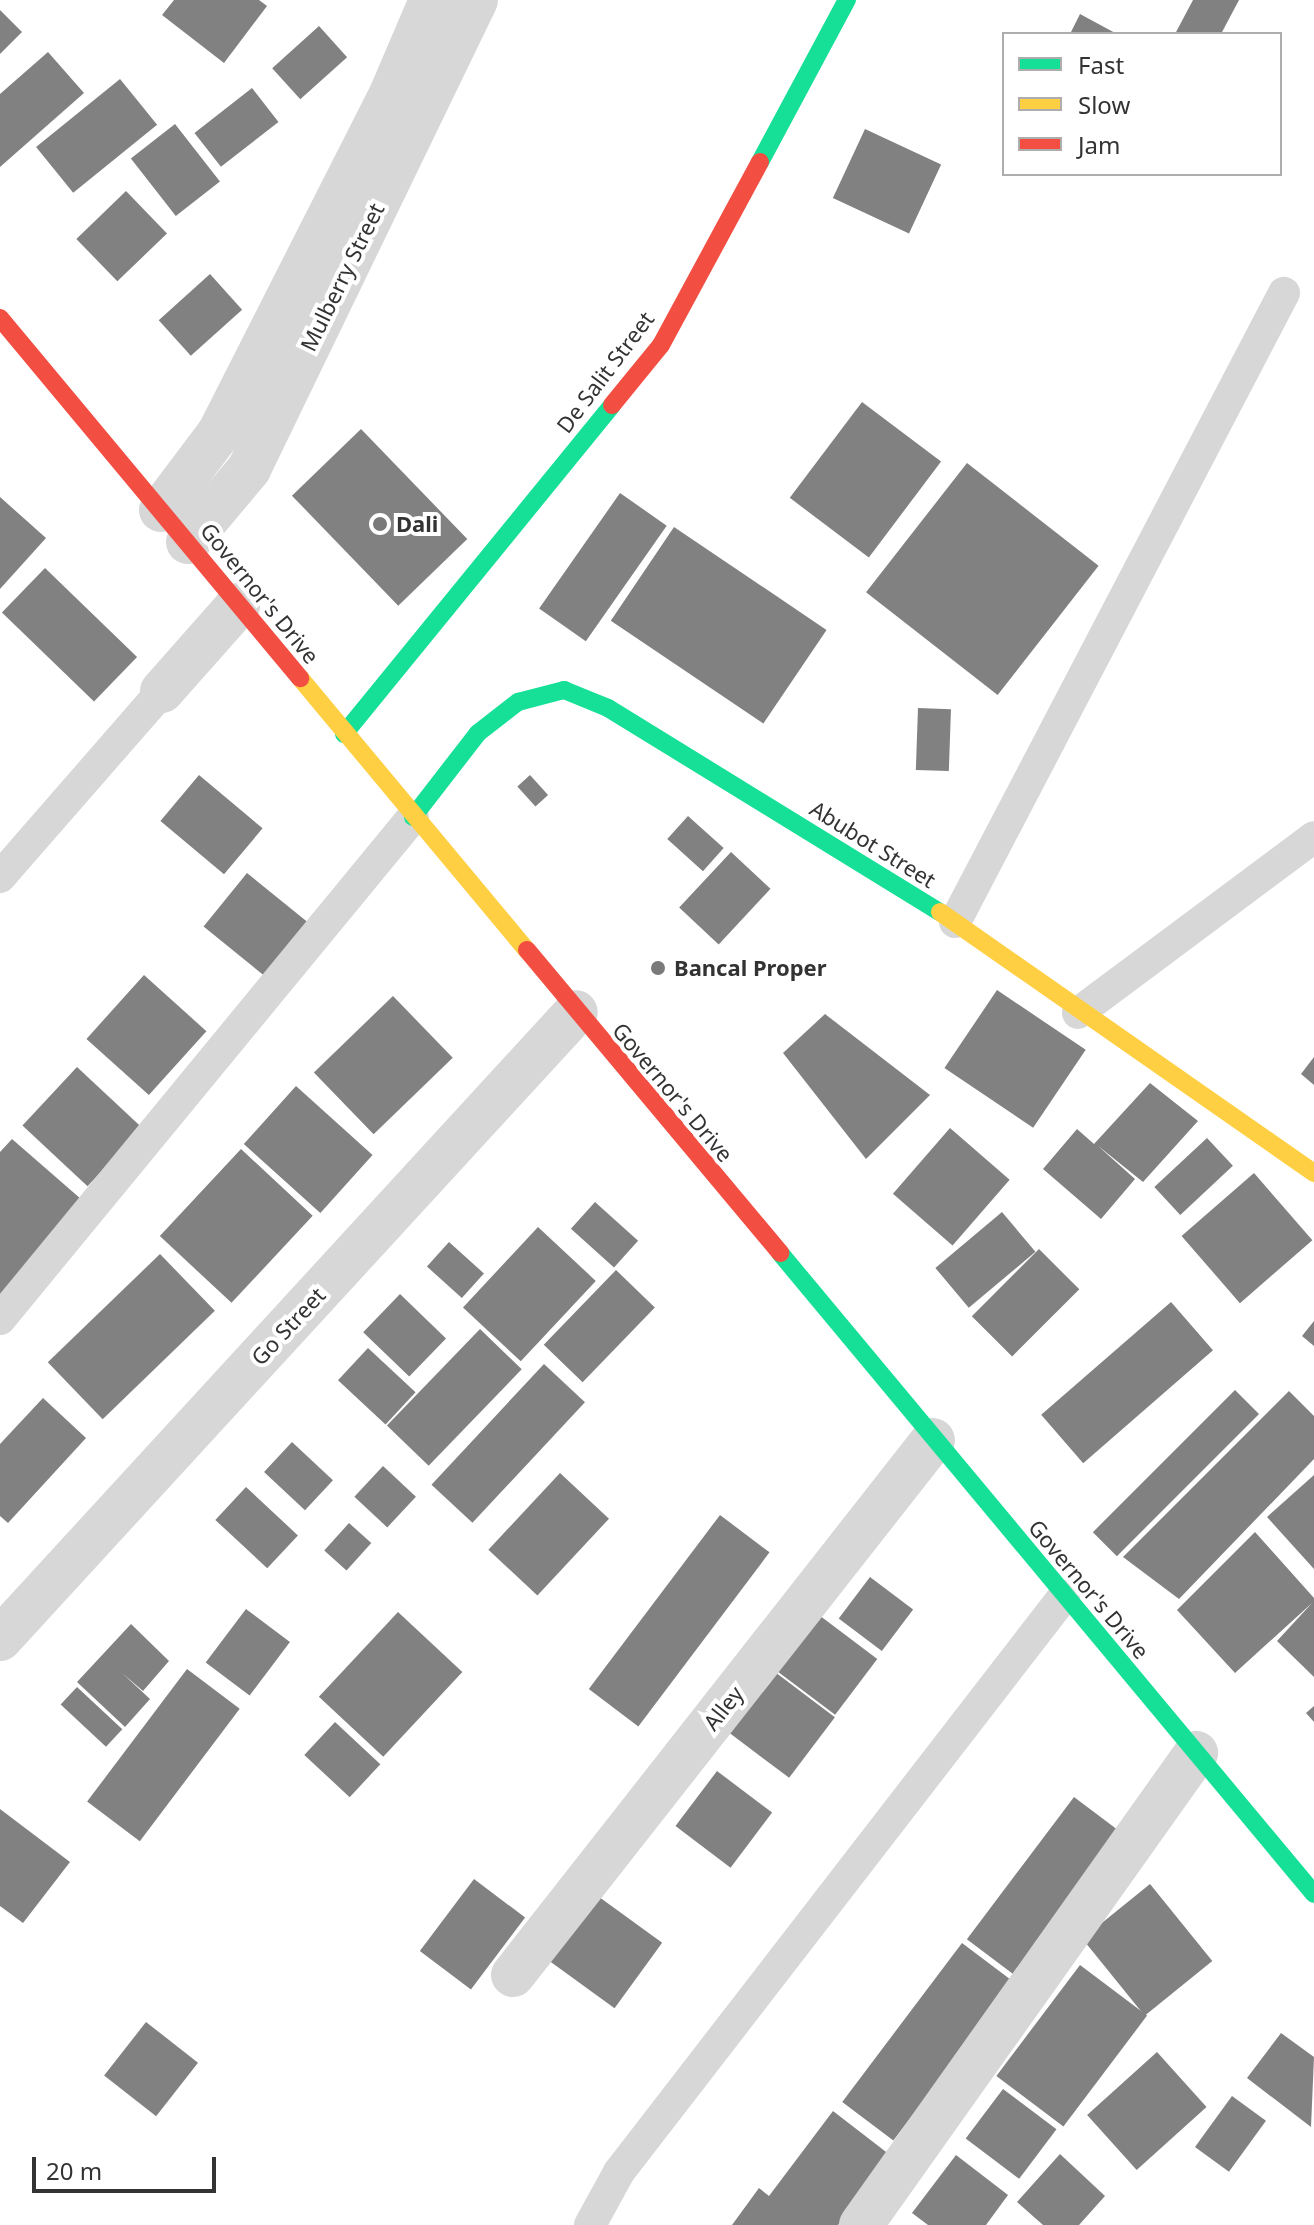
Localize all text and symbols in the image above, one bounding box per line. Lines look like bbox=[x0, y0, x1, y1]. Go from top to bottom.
legend bbox=[1002, 32, 1282, 176]
text: Fast bbox=[1078, 48, 1124, 81]
text: Slow bbox=[1078, 88, 1130, 121]
text: Jam bbox=[1078, 128, 1120, 161]
street label: Mulberry Street bbox=[295, 199, 389, 355]
street label: De Salit Street bbox=[551, 306, 659, 438]
place label: Dali bbox=[396, 511, 438, 537]
marker: Dali bbox=[371, 515, 389, 533]
street label: Governor's Drive bbox=[195, 517, 325, 669]
street label: Abubot Street bbox=[805, 795, 941, 893]
place label: Bancal Proper bbox=[674, 955, 827, 981]
marker: Bancal Proper bbox=[649, 959, 667, 977]
street label: Governor's Drive bbox=[607, 1017, 739, 1167]
street label: Go Street bbox=[245, 1282, 331, 1370]
street label: Governor's Drive bbox=[1023, 1514, 1155, 1664]
street label: Alley bbox=[698, 1681, 748, 1735]
scale bar bbox=[36, 2141, 220, 2191]
text: 20 m bbox=[46, 2154, 102, 2187]

